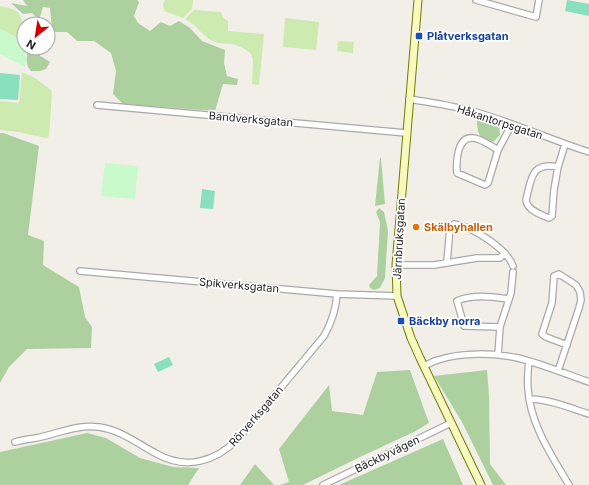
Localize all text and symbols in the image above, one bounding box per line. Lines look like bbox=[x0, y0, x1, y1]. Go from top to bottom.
north arrow bbox=[16, 16, 56, 56]
place label: Plåtverksgatan bbox=[427, 29, 509, 43]
marker: Plåtverksgatan bbox=[414, 31, 424, 41]
text: N bbox=[24, 37, 38, 53]
street label: Håkantorpsgatan bbox=[455, 102, 545, 142]
street label: Bandverksgatan bbox=[208, 108, 294, 130]
street label: Järnbruksgatan bbox=[390, 198, 408, 280]
place label: Skälbyhallen bbox=[424, 220, 493, 234]
marker: Skälbyhallen bbox=[411, 222, 421, 232]
street label: Spikverksgatan bbox=[198, 275, 280, 295]
place label: Bäckby norra bbox=[409, 314, 480, 328]
marker: Bäckby norra bbox=[396, 316, 406, 326]
street label: Rörverksgatan bbox=[226, 383, 286, 449]
street label: Bäckbyvägen bbox=[352, 432, 422, 476]

